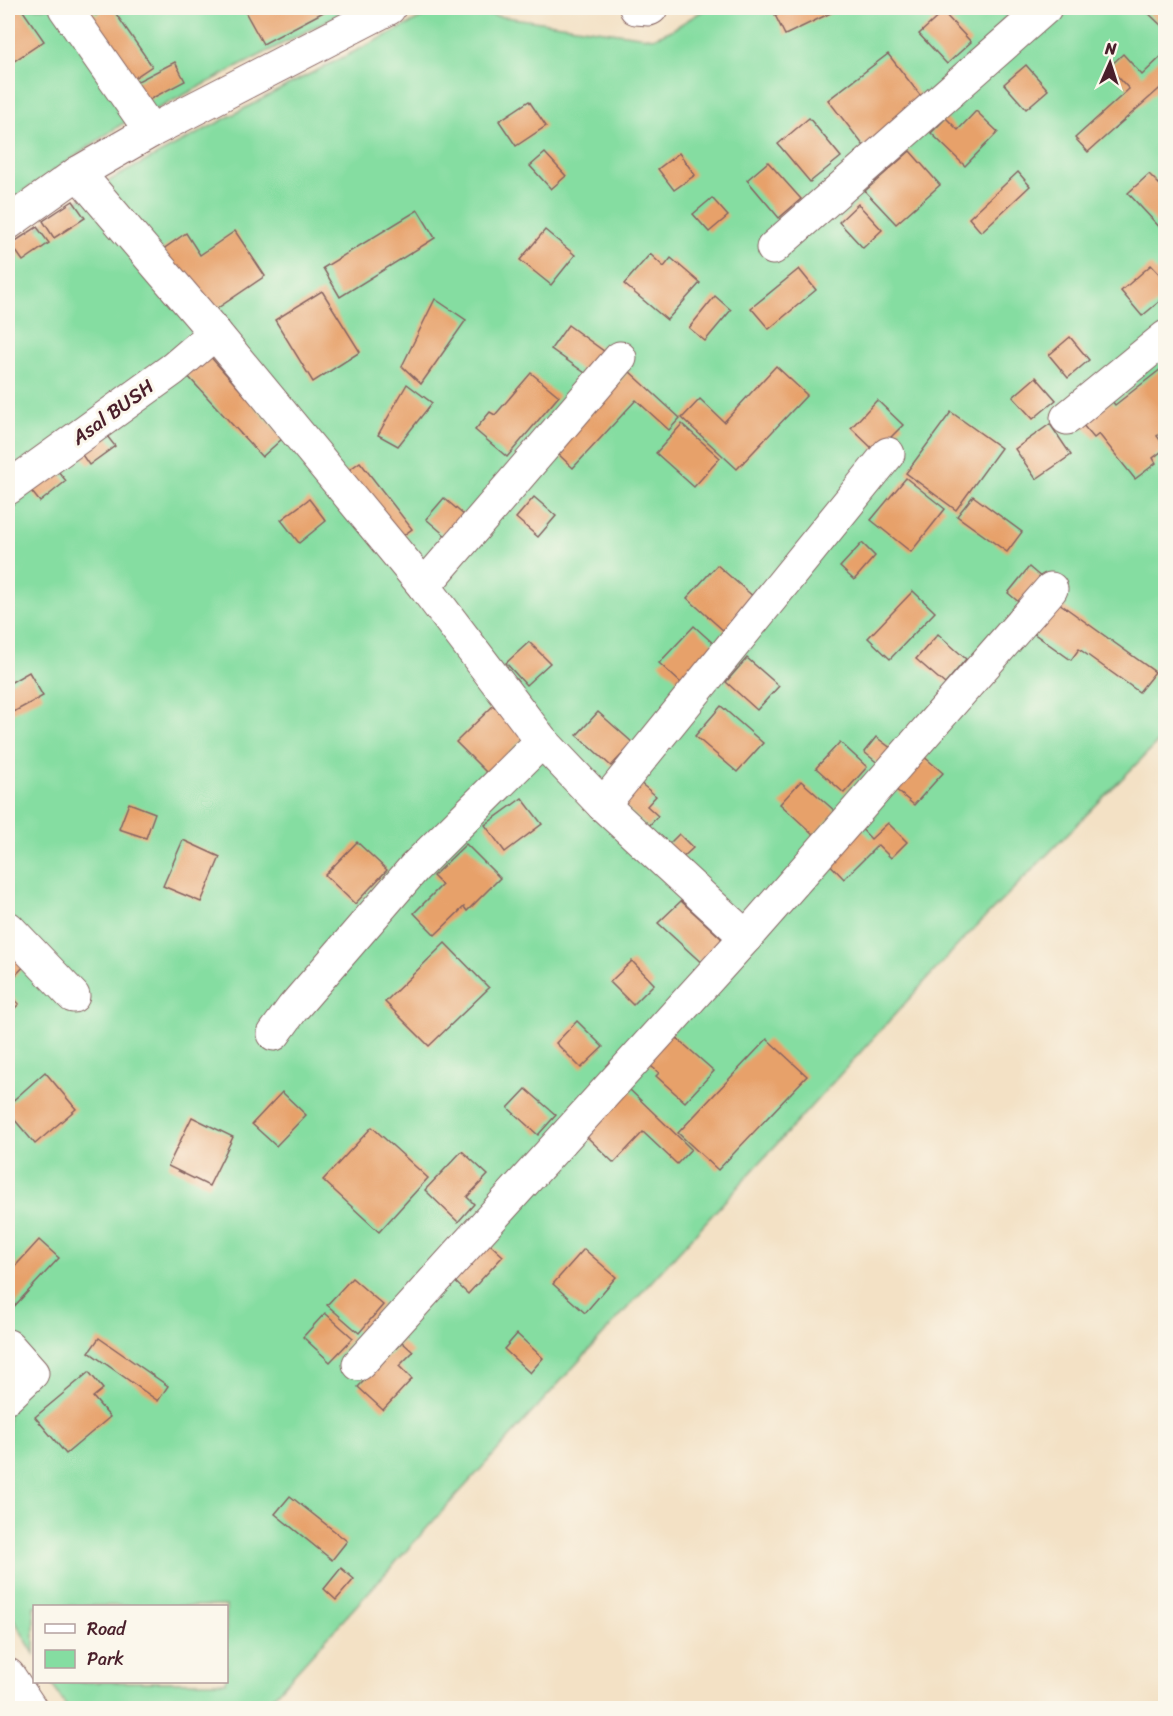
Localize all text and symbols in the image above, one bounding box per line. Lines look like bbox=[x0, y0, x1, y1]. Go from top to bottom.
north arrow bbox=[1080, 33, 1140, 93]
text: N bbox=[1103, 34, 1118, 63]
street label: Asal BUSH bbox=[63, 370, 162, 455]
legend bbox=[33, 1605, 228, 1683]
text: Road bbox=[87, 1613, 127, 1645]
text: Park bbox=[87, 1643, 124, 1675]

